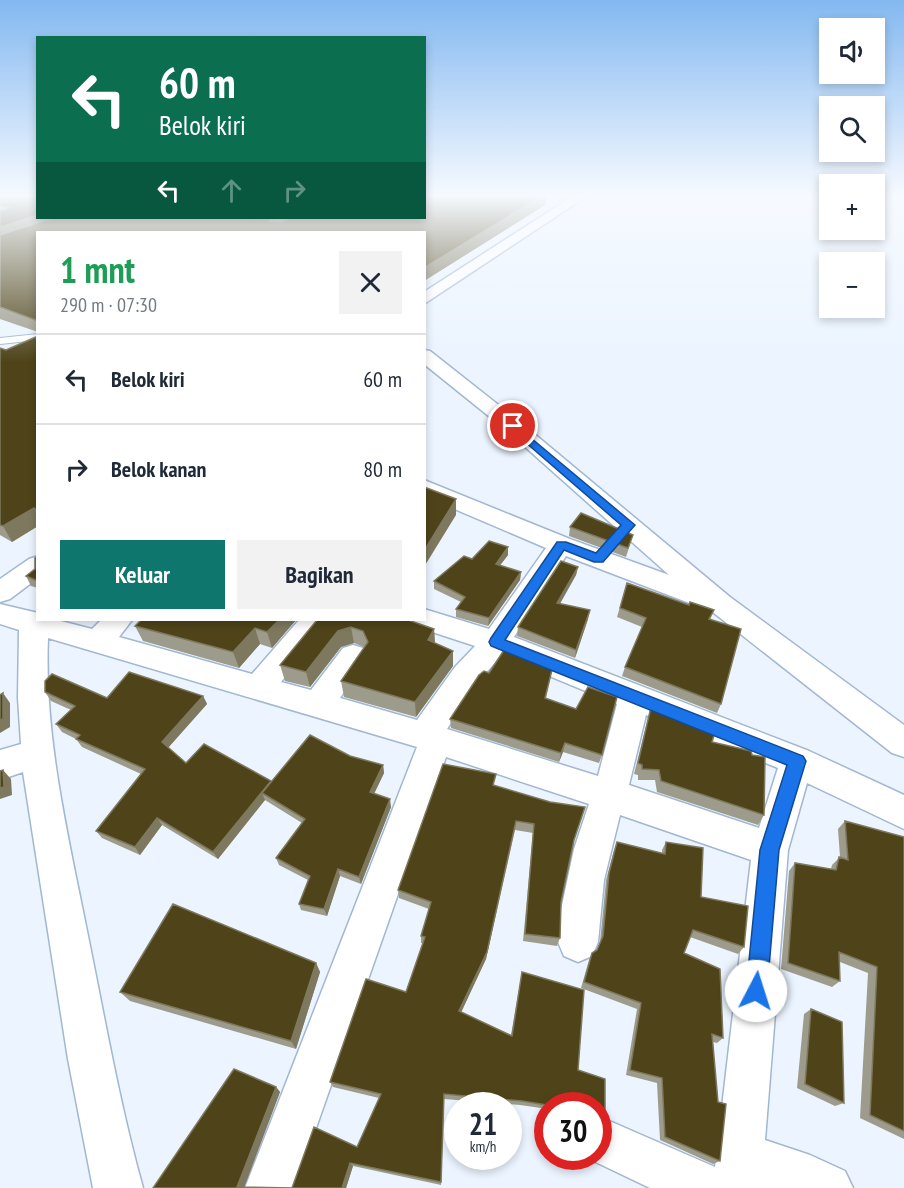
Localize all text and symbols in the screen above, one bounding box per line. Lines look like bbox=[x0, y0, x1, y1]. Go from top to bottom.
map controls bbox=[819, 18, 885, 318]
button: sound bbox=[819, 18, 885, 84]
text: 60 m bbox=[159, 55, 236, 110]
icon: left bbox=[60, 60, 138, 138]
button: search bbox=[819, 96, 885, 162]
text: Belok kiri bbox=[159, 108, 246, 142]
icon: left bbox=[152, 174, 185, 207]
icon: ahead bbox=[215, 174, 248, 207]
icon: right bbox=[278, 174, 311, 207]
button: + bbox=[819, 174, 885, 240]
text: 1 mnt bbox=[60, 246, 135, 293]
button: close bbox=[339, 251, 402, 314]
button: − bbox=[819, 252, 885, 318]
text: 290 m · 07:30 bbox=[60, 292, 157, 318]
icon: left bbox=[60, 363, 93, 396]
text: Belok kiri bbox=[111, 365, 185, 393]
text: 60 m bbox=[363, 365, 402, 393]
pin bbox=[487, 400, 538, 451]
icon: arrive bbox=[496, 409, 529, 442]
icon: right bbox=[60, 453, 93, 486]
text: Belok kanan bbox=[111, 455, 206, 483]
text: 80 m bbox=[363, 455, 402, 483]
button: Keluar bbox=[60, 540, 225, 609]
button: Bagikan bbox=[237, 540, 402, 609]
position arrow bbox=[724, 959, 788, 1023]
speed limit sign: 30 bbox=[534, 1092, 612, 1170]
text: 21 bbox=[469, 1104, 497, 1143]
text: km/h bbox=[470, 1137, 496, 1156]

